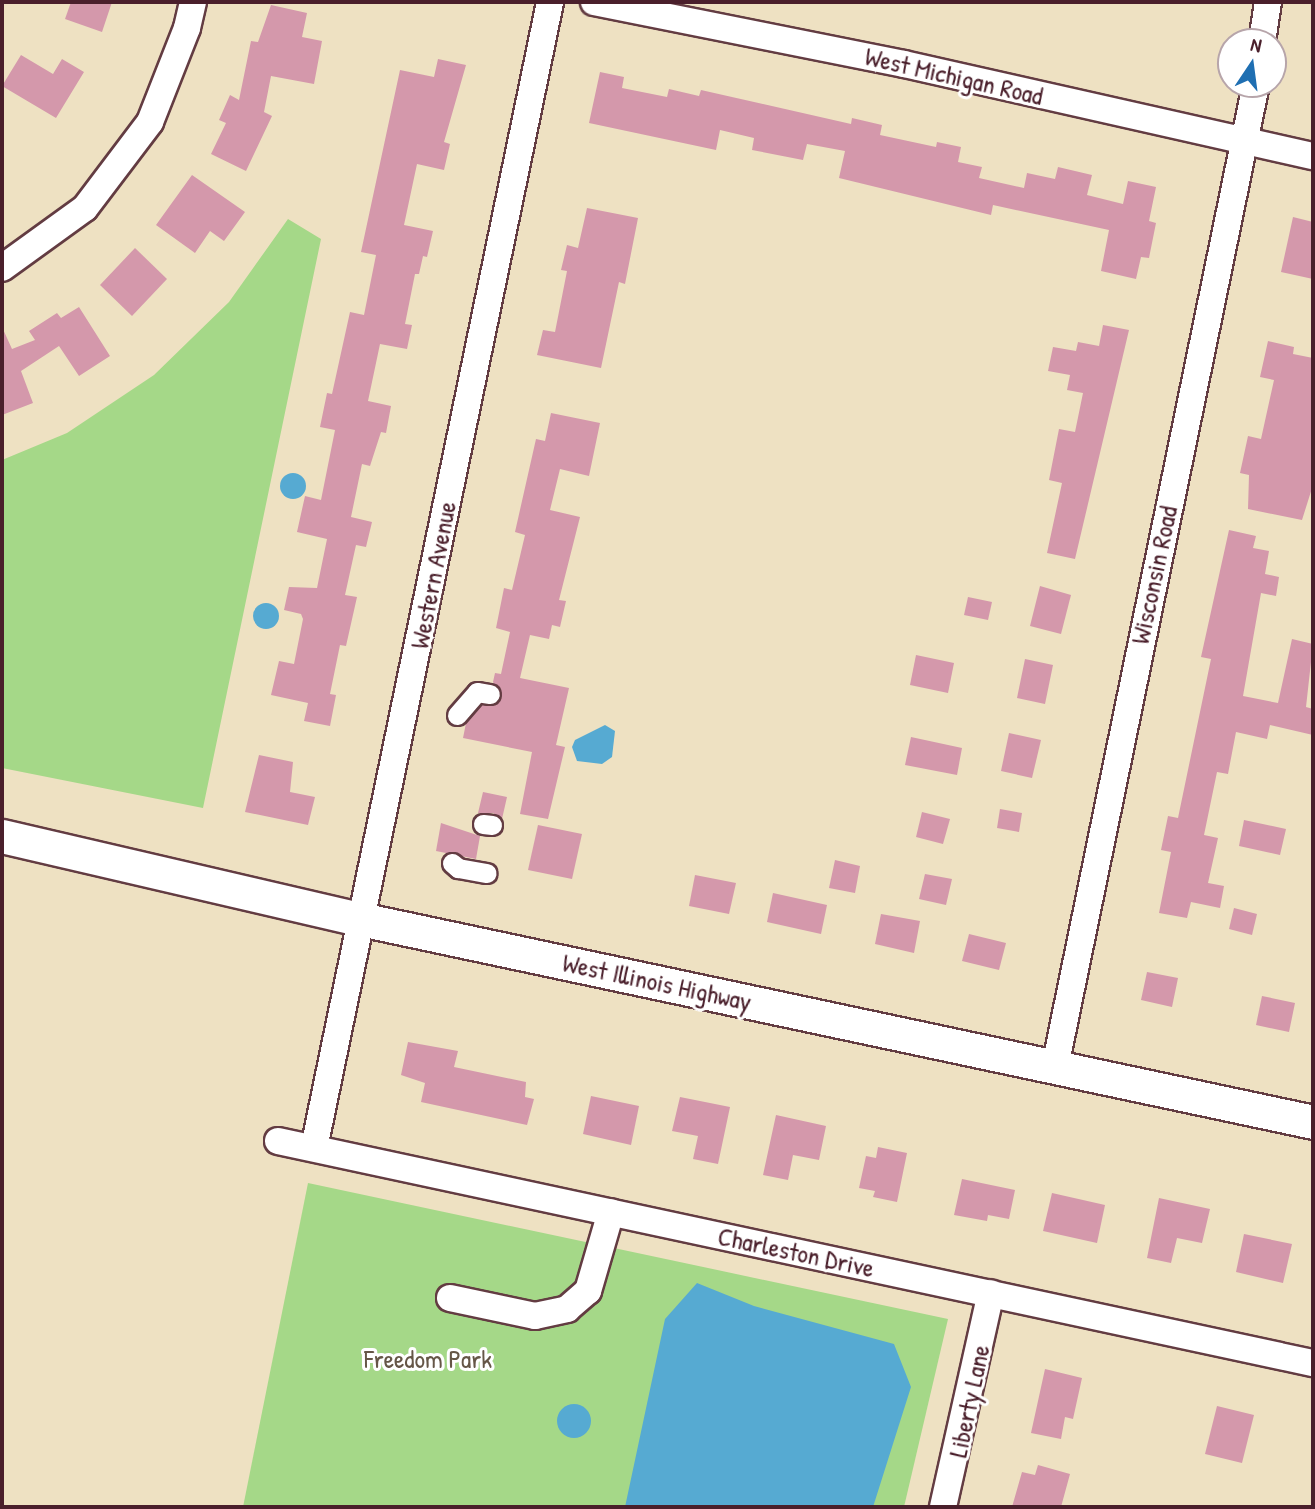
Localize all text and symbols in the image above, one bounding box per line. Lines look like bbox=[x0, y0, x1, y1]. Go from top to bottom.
north arrow bbox=[1217, 28, 1287, 98]
text: N bbox=[1248, 31, 1264, 58]
street label: West Michigan Road bbox=[862, 40, 1046, 112]
street label: Western Avenue bbox=[403, 499, 463, 651]
street label: Wisconsin Road bbox=[1124, 503, 1184, 647]
street label: West Illinois Highway bbox=[560, 947, 754, 1017]
street label: Charleston Drive bbox=[715, 1220, 877, 1284]
street label: Liberty Lane bbox=[942, 1342, 996, 1460]
park label: Freedom Park bbox=[364, 1343, 492, 1375]

